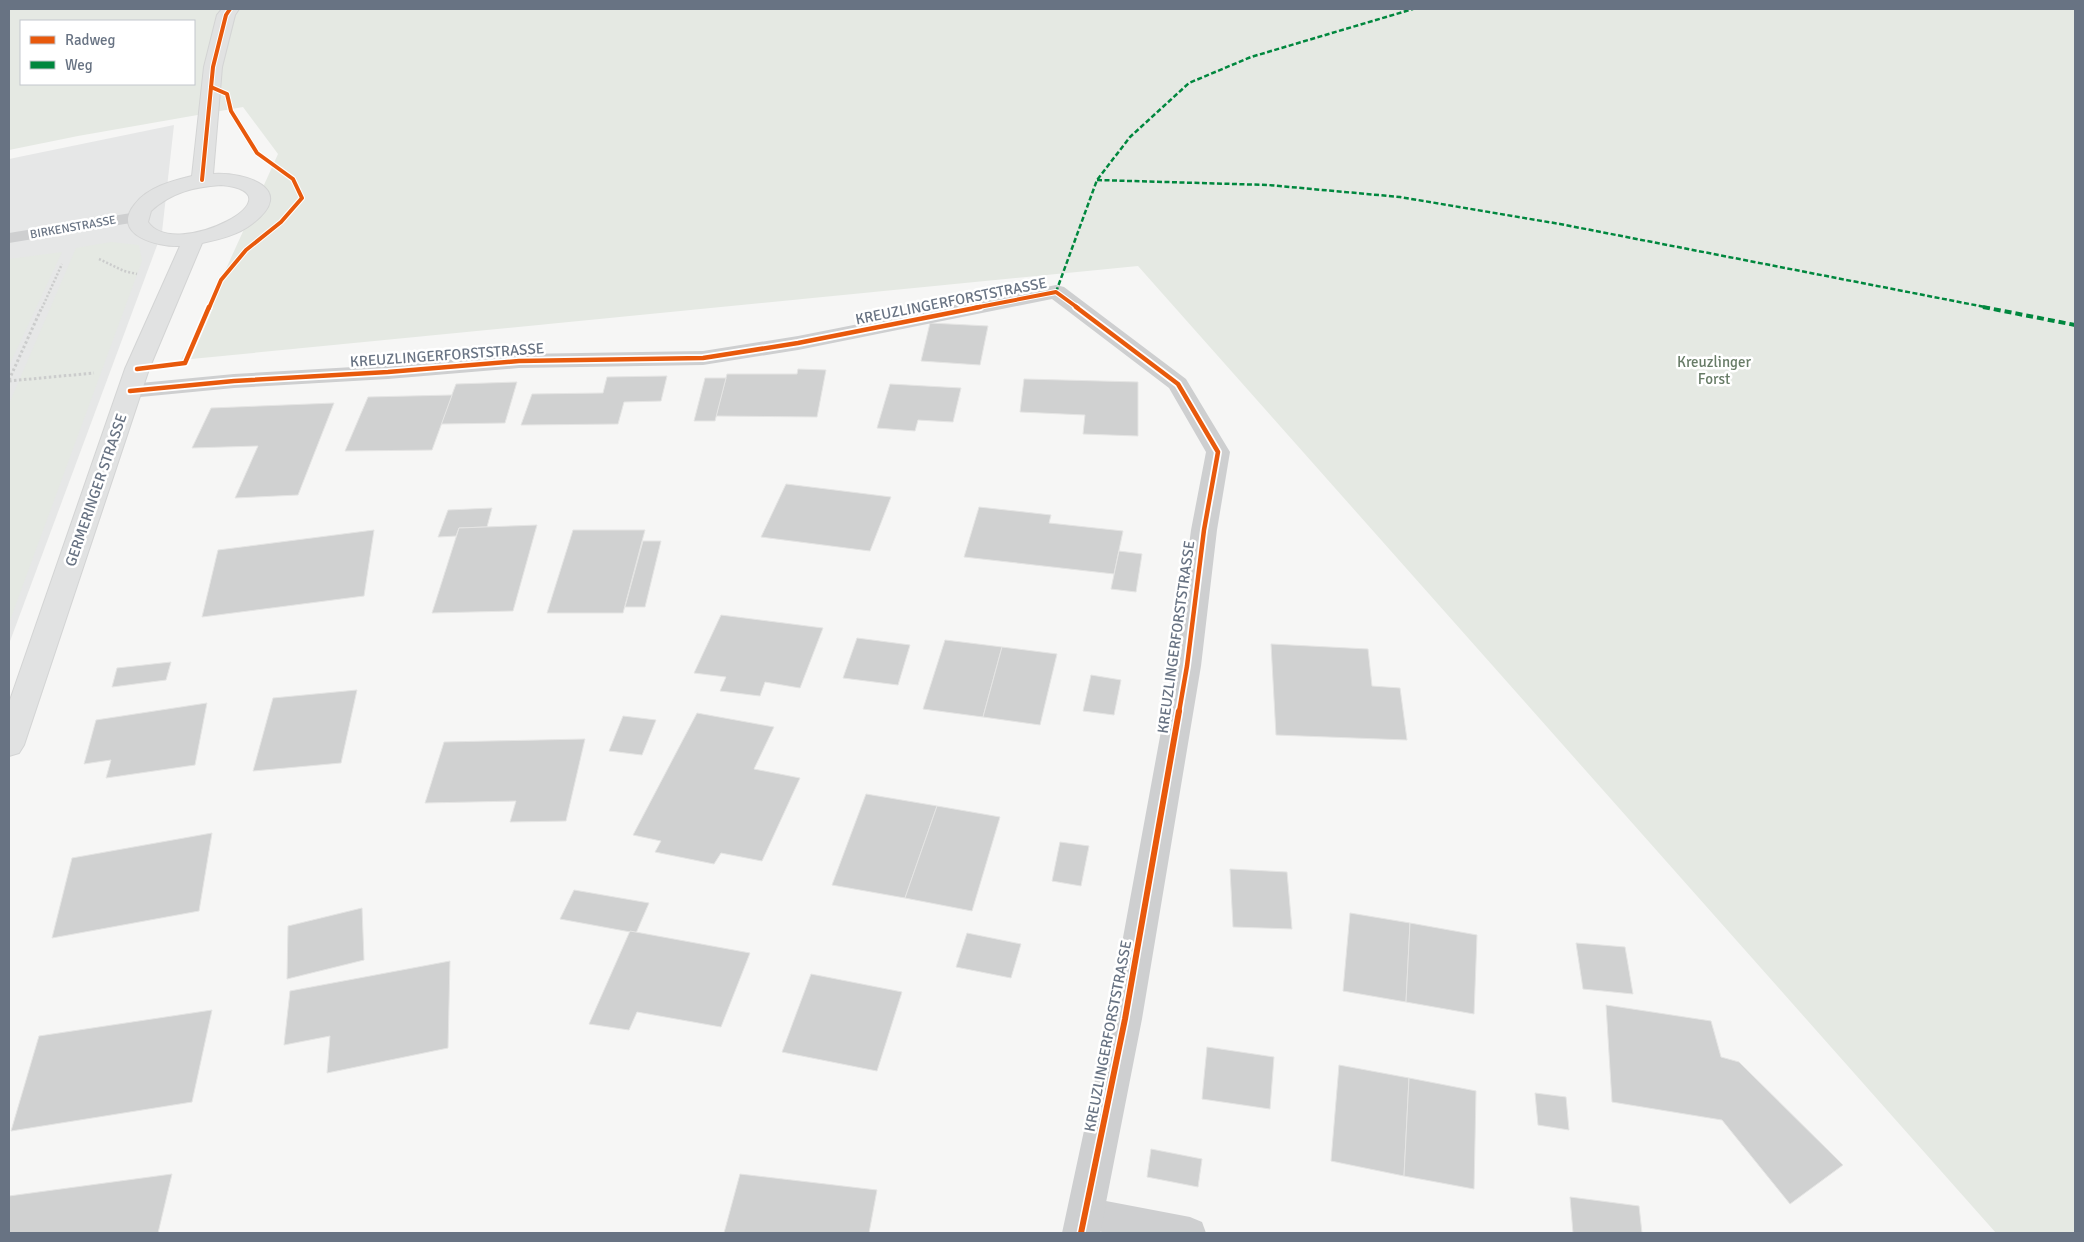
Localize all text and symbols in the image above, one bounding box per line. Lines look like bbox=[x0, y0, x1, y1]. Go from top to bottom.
legend bbox=[20, 20, 195, 85]
text: Radweg bbox=[65, 31, 116, 49]
text: Weg bbox=[65, 56, 93, 74]
street label: BIRKENSTRASSE bbox=[29, 213, 117, 242]
street label: KREUZLINGERFORSTSTRASSE bbox=[854, 274, 1048, 328]
street label: KREUZLINGERFORSTSTRASSE bbox=[349, 339, 545, 371]
park label: Kreuzlinger Forst bbox=[1677, 353, 1752, 388]
street label: GERMERINGER STRASSE bbox=[61, 411, 131, 569]
street label: KREUZLINGERFORSTSTRASSE bbox=[1154, 539, 1198, 735]
street label: KREUZLINGERFORSTSTRASSE bbox=[1081, 939, 1135, 1133]

